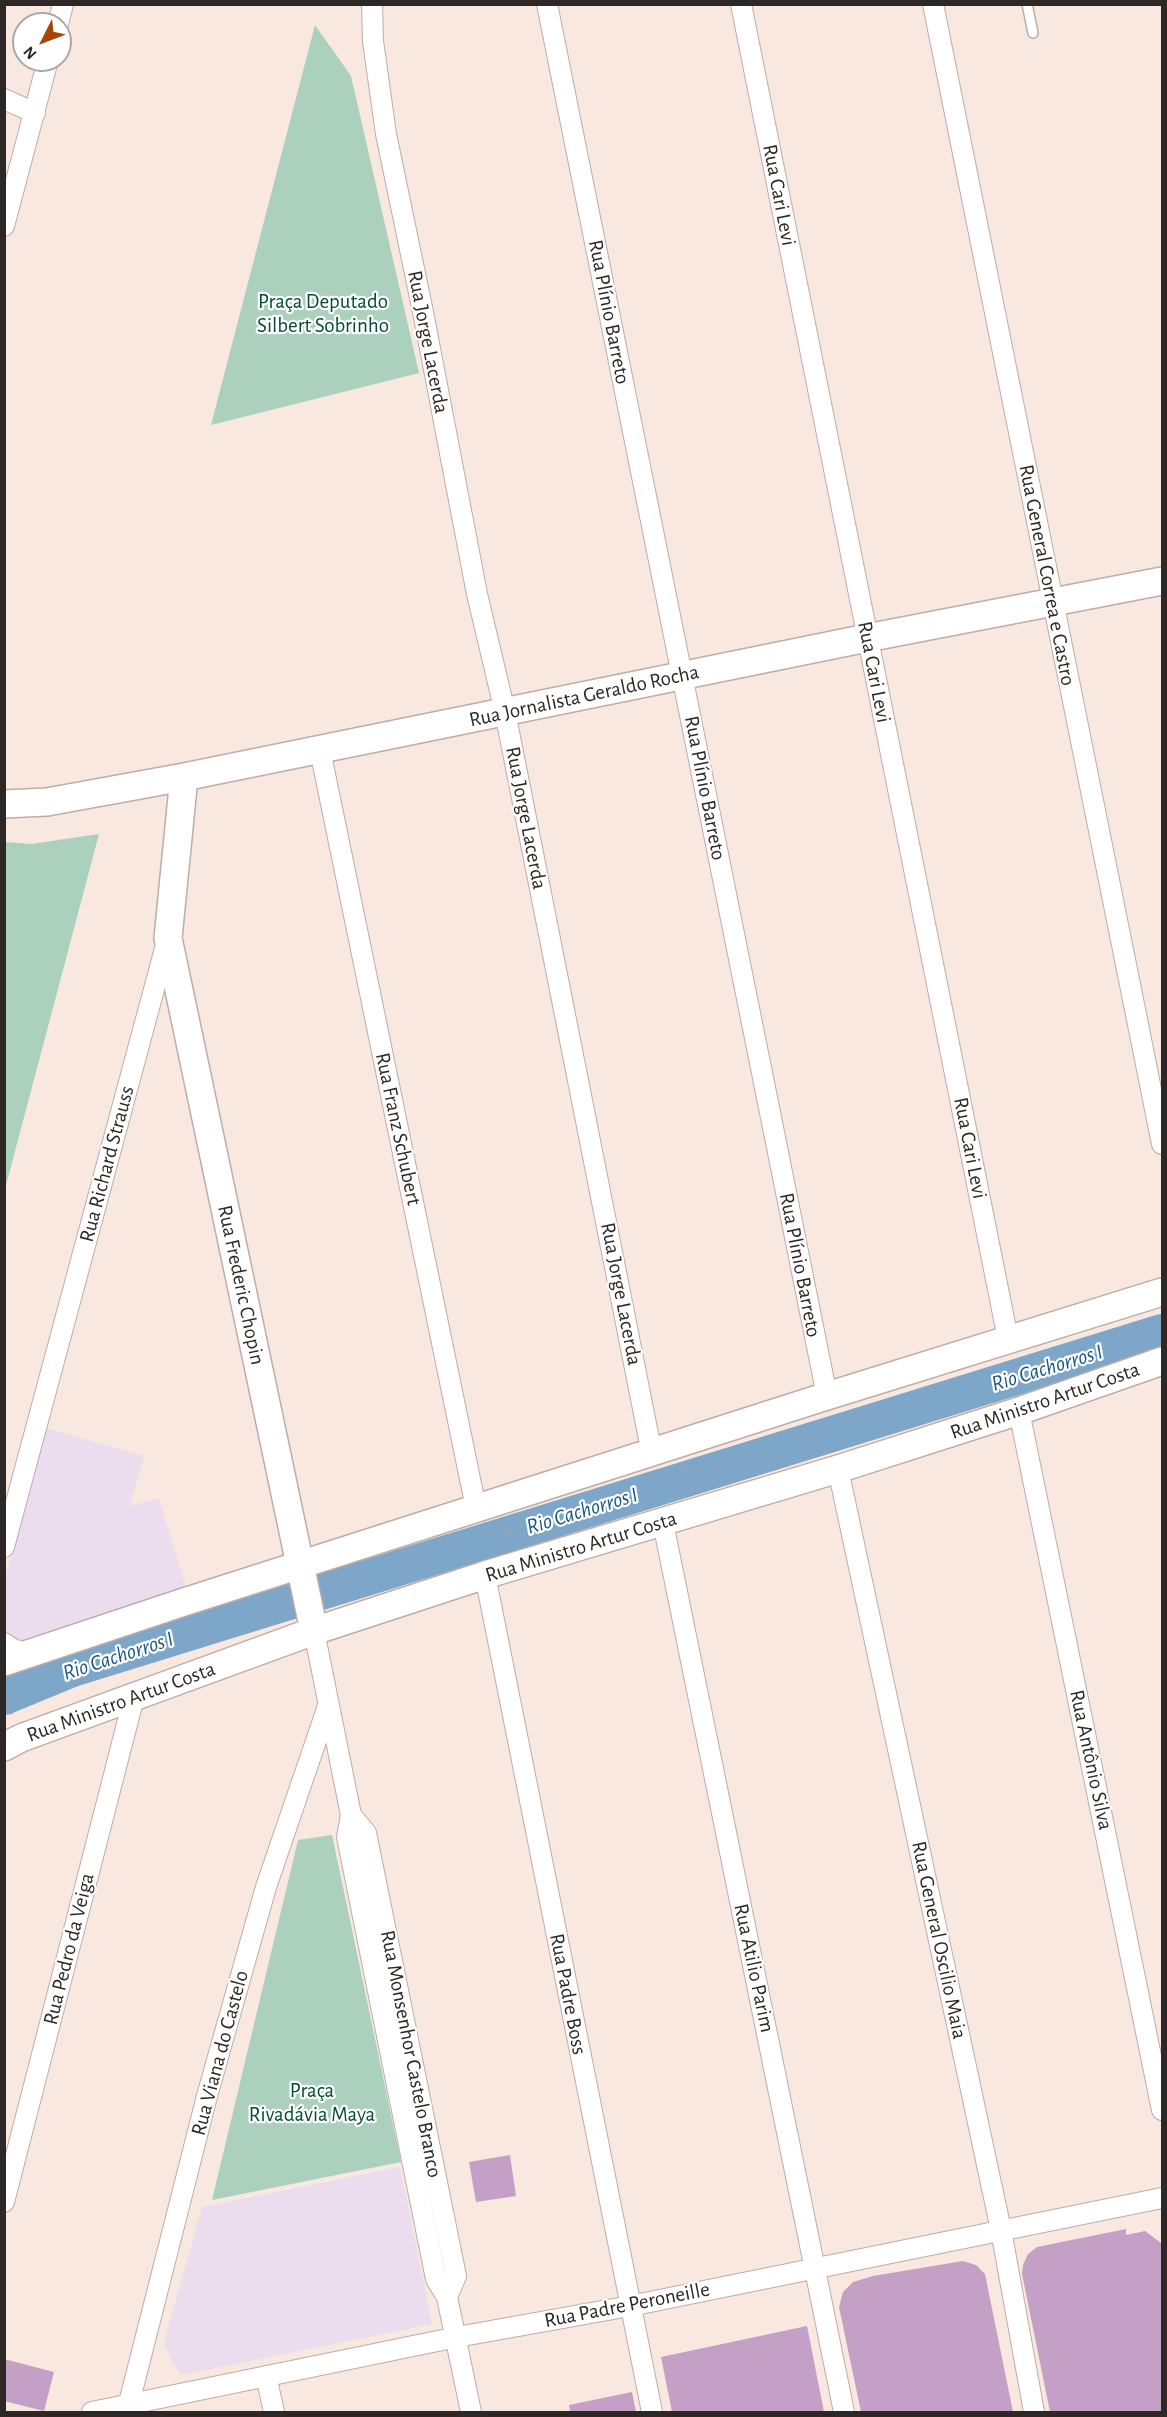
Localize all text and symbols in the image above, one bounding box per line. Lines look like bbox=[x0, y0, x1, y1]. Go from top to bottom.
north arrow bbox=[12, 12, 72, 72]
text: N bbox=[20, 43, 40, 62]
street label: Rua Cari Levi bbox=[757, 142, 801, 248]
street label: Rua Plínio Barreto bbox=[583, 238, 635, 386]
street label: Rua Jorge Lacerda bbox=[402, 268, 454, 416]
park label: Praça Deputado Silbert Sobrinho bbox=[257, 289, 389, 339]
street label: Rua General Correa e Castro bbox=[1013, 462, 1081, 688]
street label: Rua Cari Levi bbox=[852, 619, 896, 725]
street label: Rua Jornalista Geraldo Rocha bbox=[467, 659, 701, 733]
street label: Rua Plínio Barreto bbox=[679, 714, 731, 862]
street label: Rua Jorge Lacerda bbox=[500, 744, 552, 892]
street label: Rua Franz Schubert bbox=[369, 1050, 427, 1208]
street label: Rua Richard Strauss bbox=[74, 1083, 140, 1245]
street label: Rua Cari Levi bbox=[948, 1095, 992, 1201]
street label: Rua Plínio Barreto bbox=[774, 1191, 826, 1339]
street label: Rua Frederic Chopin bbox=[212, 1203, 270, 1367]
street label: Rua Jorge Lacerda bbox=[595, 1220, 647, 1368]
water label: Rio Cachorros I bbox=[988, 1339, 1106, 1397]
street label: Rua Ministro Artur Costa bbox=[947, 1357, 1143, 1445]
water label: Rio Cachorros I bbox=[523, 1482, 641, 1540]
street label: Rua Ministro Artur Costa bbox=[482, 1506, 680, 1588]
water label: Rio Cachorros I bbox=[59, 1626, 177, 1686]
street label: Rua Ministro Artur Costa bbox=[23, 1656, 219, 1748]
street label: Rua Antônio Silva bbox=[1064, 1688, 1118, 1832]
street label: Rua General Oscilio Maia bbox=[906, 1839, 972, 2041]
street label: Rua Pedro da Veiga bbox=[38, 1870, 100, 2028]
street label: Rua Atilio Parim bbox=[728, 1901, 780, 2035]
street label: Rua Monsenhor Castelo Branco bbox=[375, 1928, 447, 2180]
street label: Rua Padre Boss bbox=[544, 1931, 592, 2057]
street label: Rua Viana do Castelo bbox=[186, 1968, 254, 2138]
park label: Praça Rivadávia Maya bbox=[249, 2078, 375, 2128]
street label: Rua Padre Peroneille bbox=[542, 2277, 712, 2333]

